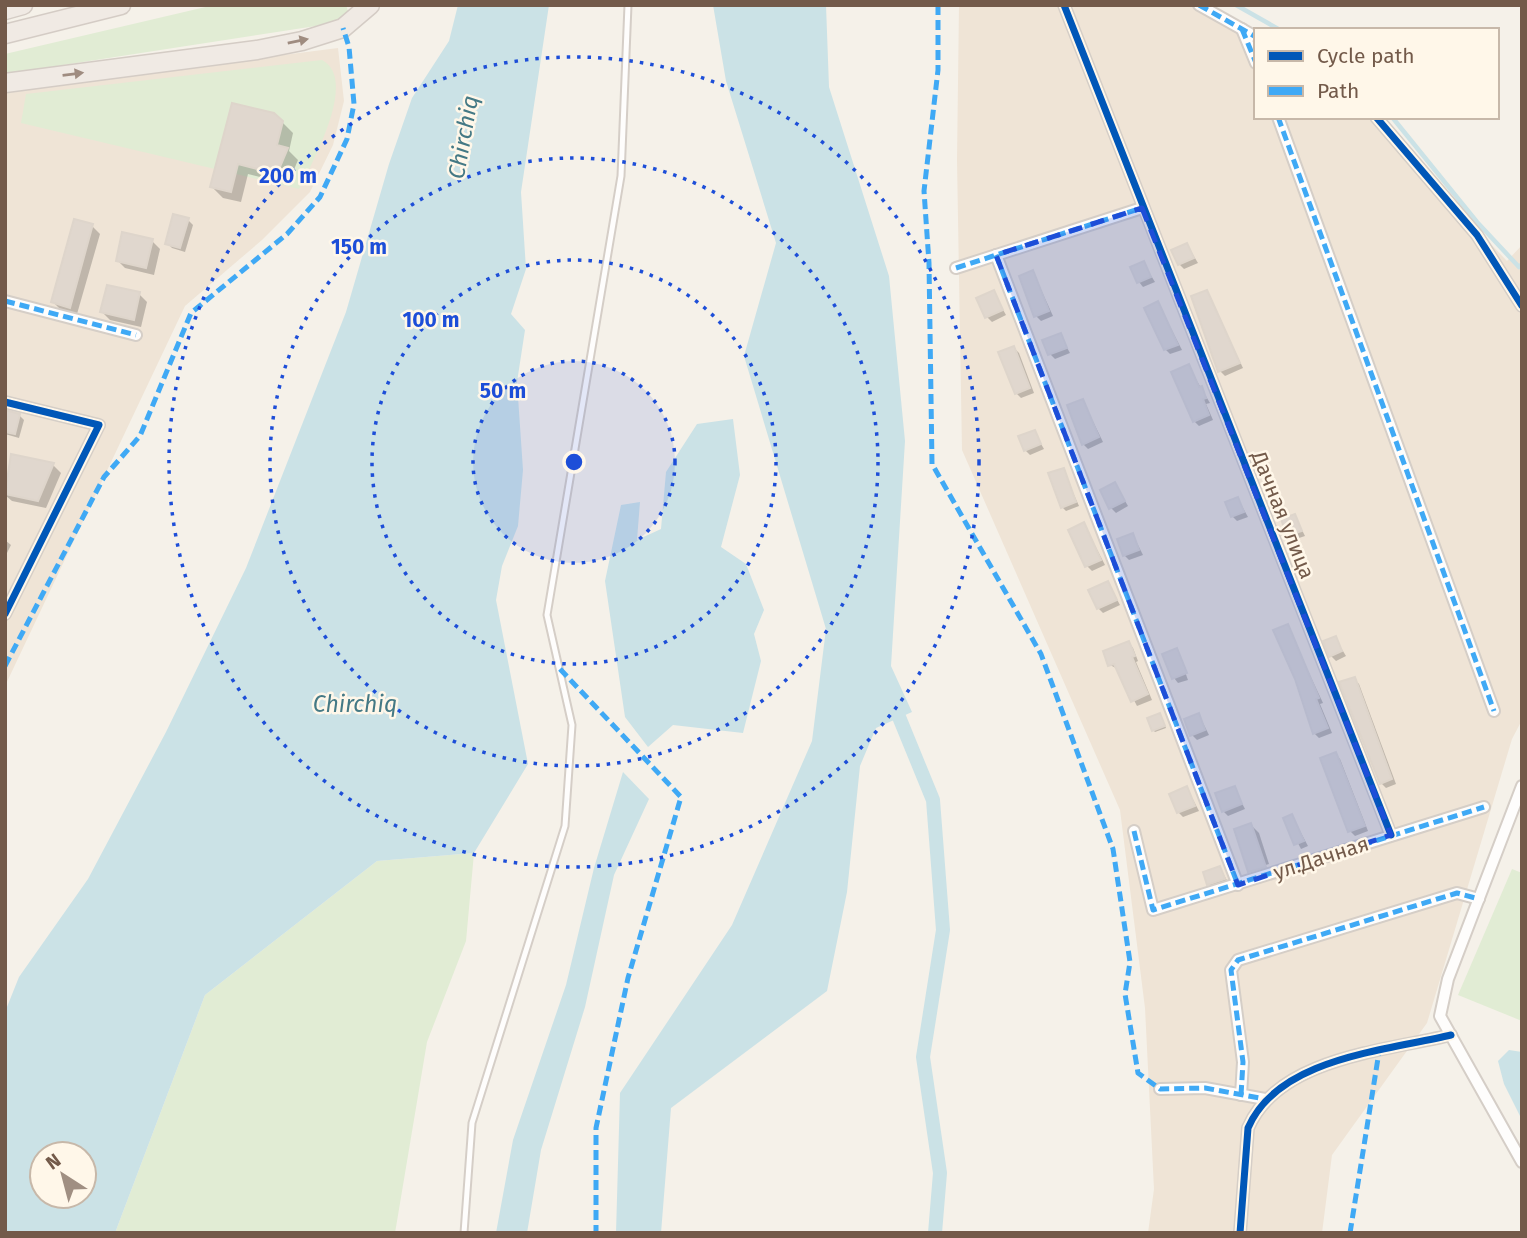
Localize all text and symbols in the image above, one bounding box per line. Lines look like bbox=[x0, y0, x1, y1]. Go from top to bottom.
legend bbox=[1254, 28, 1499, 119]
one-way arrow bbox=[287, 36, 309, 47]
text: Cycle path bbox=[1317, 43, 1415, 69]
one-way arrow bbox=[62, 68, 84, 79]
text: Path bbox=[1317, 78, 1359, 104]
water label: Chirchiq bbox=[442, 93, 484, 181]
text: 200 m bbox=[259, 163, 317, 189]
text: 150 m bbox=[331, 234, 387, 260]
text: 100 m bbox=[402, 307, 460, 333]
text: 50 m bbox=[480, 378, 526, 404]
street label: Дачная улица bbox=[1245, 446, 1320, 583]
centre of rings bbox=[562, 450, 586, 474]
water label: Chirchiq bbox=[313, 690, 397, 718]
street label: ул.Дачная bbox=[1270, 830, 1372, 886]
north arrow bbox=[28, 1140, 98, 1210]
text: N bbox=[41, 1149, 65, 1175]

